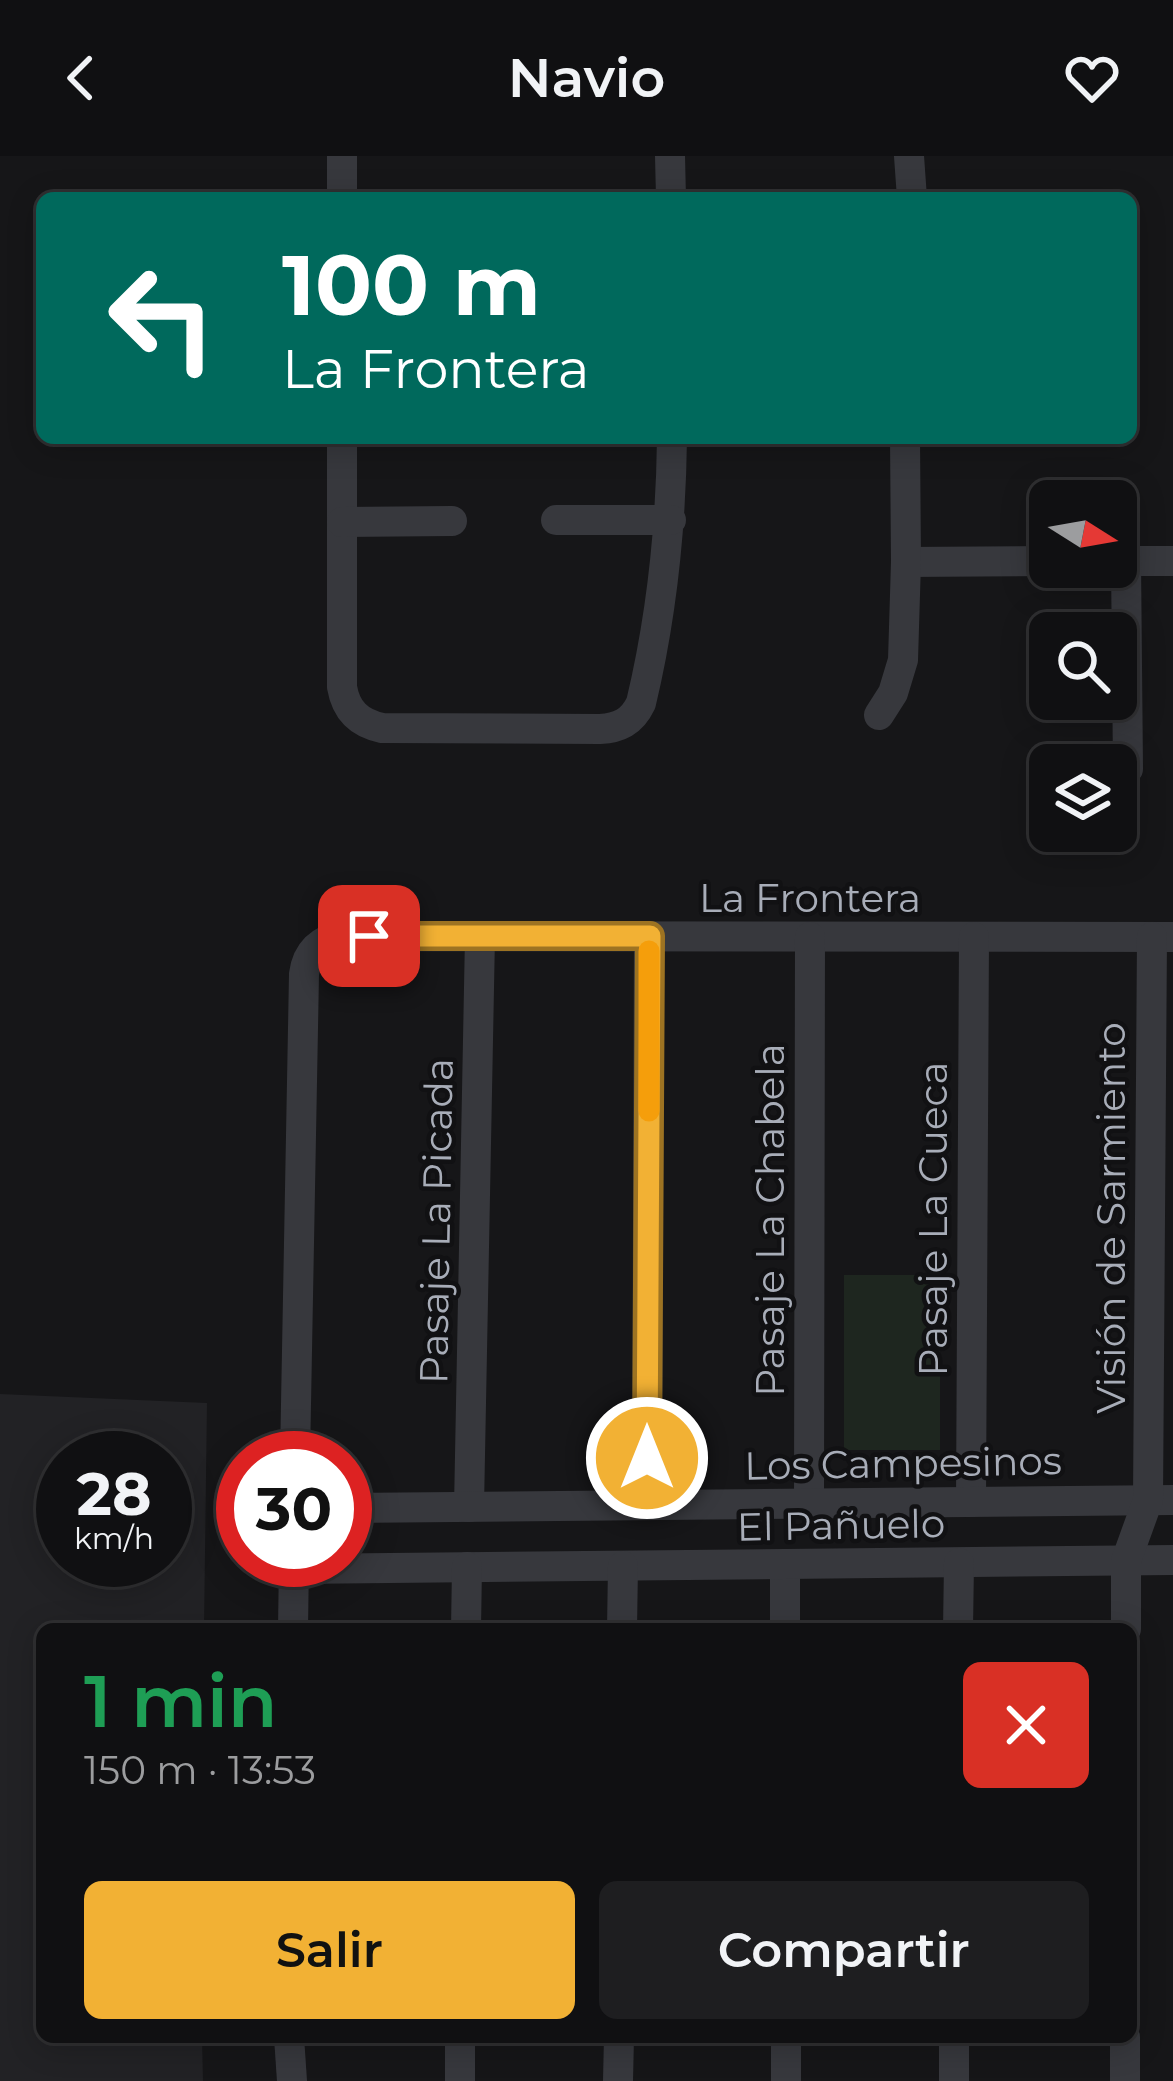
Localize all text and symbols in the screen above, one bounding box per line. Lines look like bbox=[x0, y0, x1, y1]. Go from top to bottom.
icon: back bbox=[48, 45, 114, 111]
text: Navio bbox=[508, 45, 665, 111]
icon: heart bbox=[1059, 45, 1125, 111]
text: 100 m bbox=[282, 234, 541, 336]
icon: left bbox=[84, 240, 240, 396]
text: La Frontera bbox=[282, 336, 590, 402]
north arrow bbox=[1029, 480, 1137, 588]
map controls bbox=[1029, 480, 1137, 852]
button: search bbox=[1029, 612, 1137, 720]
button: layers bbox=[1029, 744, 1137, 852]
street label: La Frontera bbox=[699, 874, 921, 922]
pin bbox=[318, 885, 420, 987]
icon: arrive bbox=[336, 903, 402, 969]
street label: Visión de Sarmiento bbox=[1087, 1022, 1135, 1414]
street label: Pasaje La Chabela bbox=[746, 1043, 794, 1397]
street label: Pasaje La Picada bbox=[409, 1058, 463, 1384]
street label: Pasaje La Cueca bbox=[909, 1062, 957, 1376]
position arrow bbox=[584, 1395, 710, 1521]
speed limit sign: 30 bbox=[216, 1431, 372, 1587]
street label: Los Campesinos bbox=[744, 1436, 1062, 1490]
text: 28 bbox=[77, 1457, 152, 1530]
street label: El Pañuelo bbox=[736, 1499, 946, 1551]
text: km/h bbox=[74, 1520, 154, 1557]
text: 1 min bbox=[84, 1657, 277, 1745]
button: close bbox=[963, 1662, 1089, 1788]
text: 150 m · 13:53 bbox=[84, 1746, 316, 1794]
button: Salir bbox=[84, 1881, 575, 2019]
button: Compartir bbox=[599, 1881, 1089, 2019]

